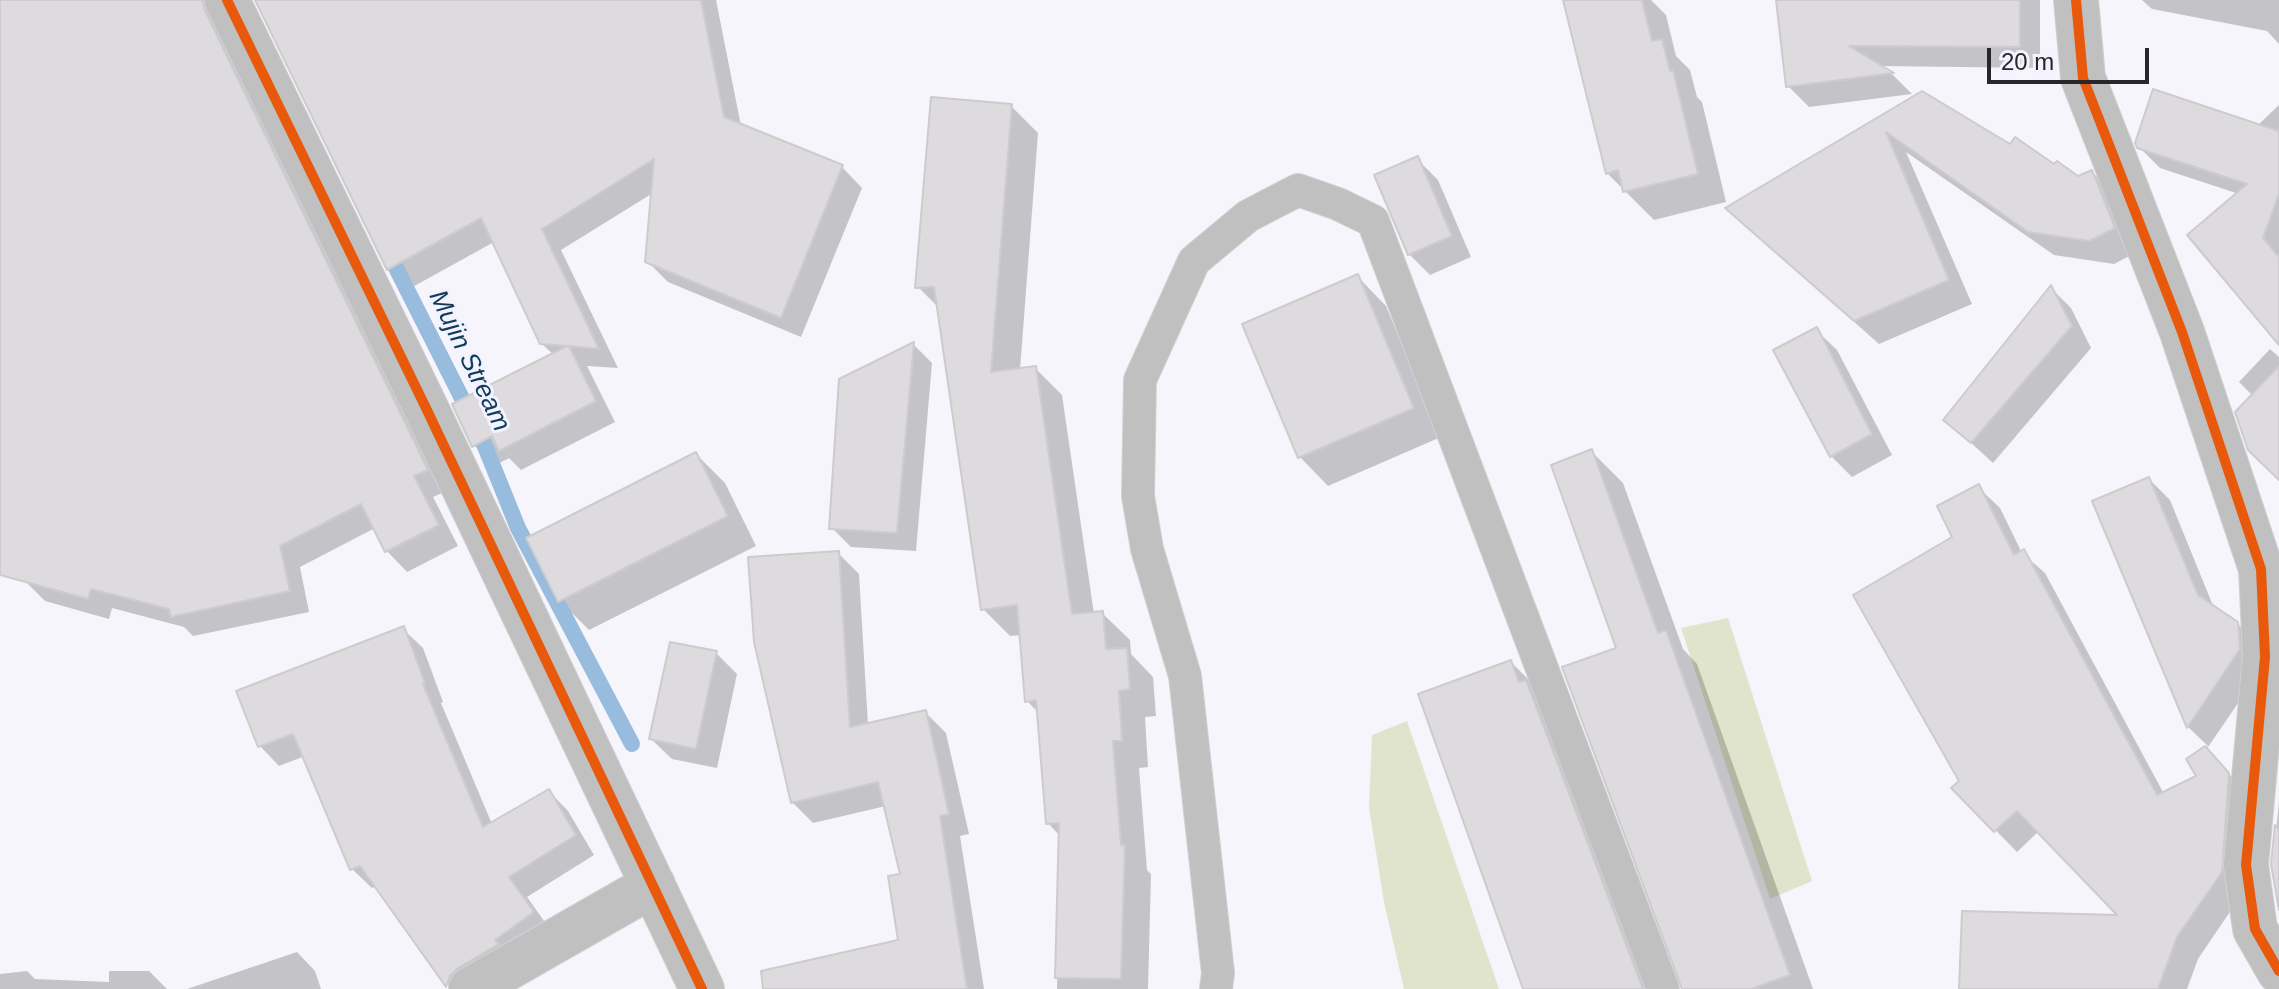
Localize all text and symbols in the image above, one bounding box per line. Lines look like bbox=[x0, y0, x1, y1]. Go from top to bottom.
scale bar bbox=[1991, 32, 2153, 82]
text: 20 m bbox=[2001, 48, 2054, 75]
water label: Mujin Stream bbox=[421, 285, 517, 437]

